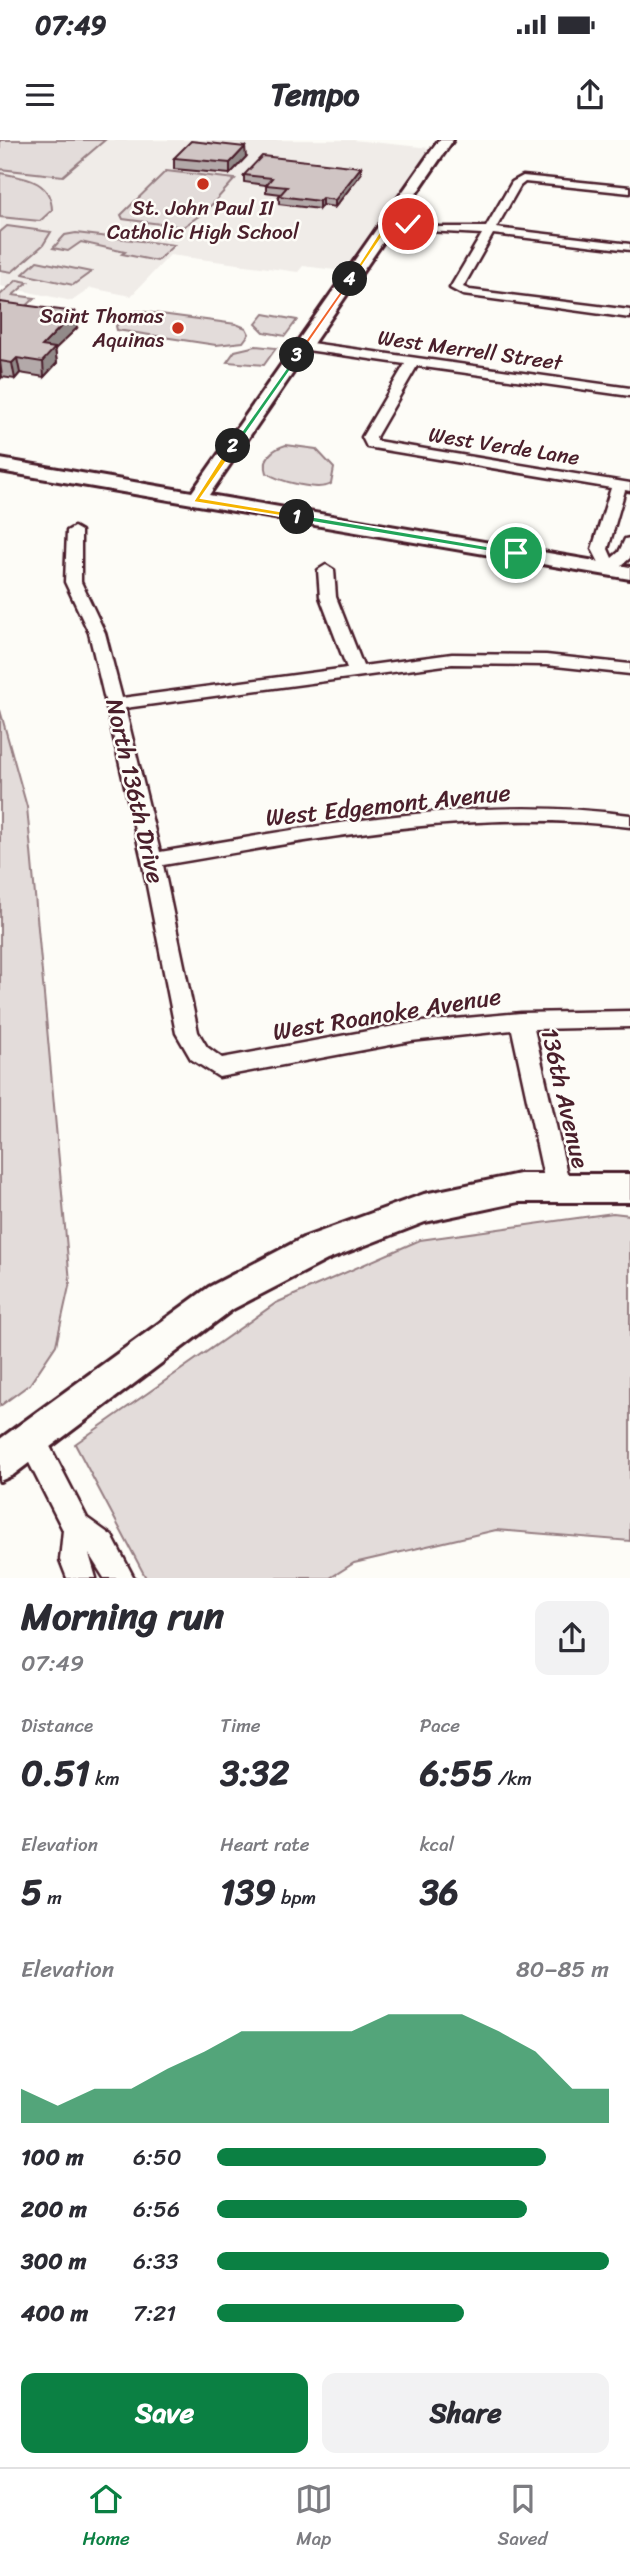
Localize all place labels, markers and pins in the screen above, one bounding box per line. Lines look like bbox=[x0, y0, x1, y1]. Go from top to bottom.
marker: St. John Paul II Catholic High School bbox=[195, 176, 211, 192]
place label: St. John Paul II Catholic High School bbox=[107, 189, 300, 251]
pin bbox=[378, 194, 438, 254]
pin: 4 bbox=[332, 262, 368, 296]
place label: Saint Thomas Aquinas bbox=[40, 297, 164, 359]
marker: Saint Thomas Aquinas bbox=[170, 320, 186, 336]
pin: 3 bbox=[280, 338, 314, 372]
pin: 2 bbox=[216, 428, 250, 464]
pin: 1 bbox=[280, 500, 314, 534]
pin bbox=[486, 523, 546, 583]

